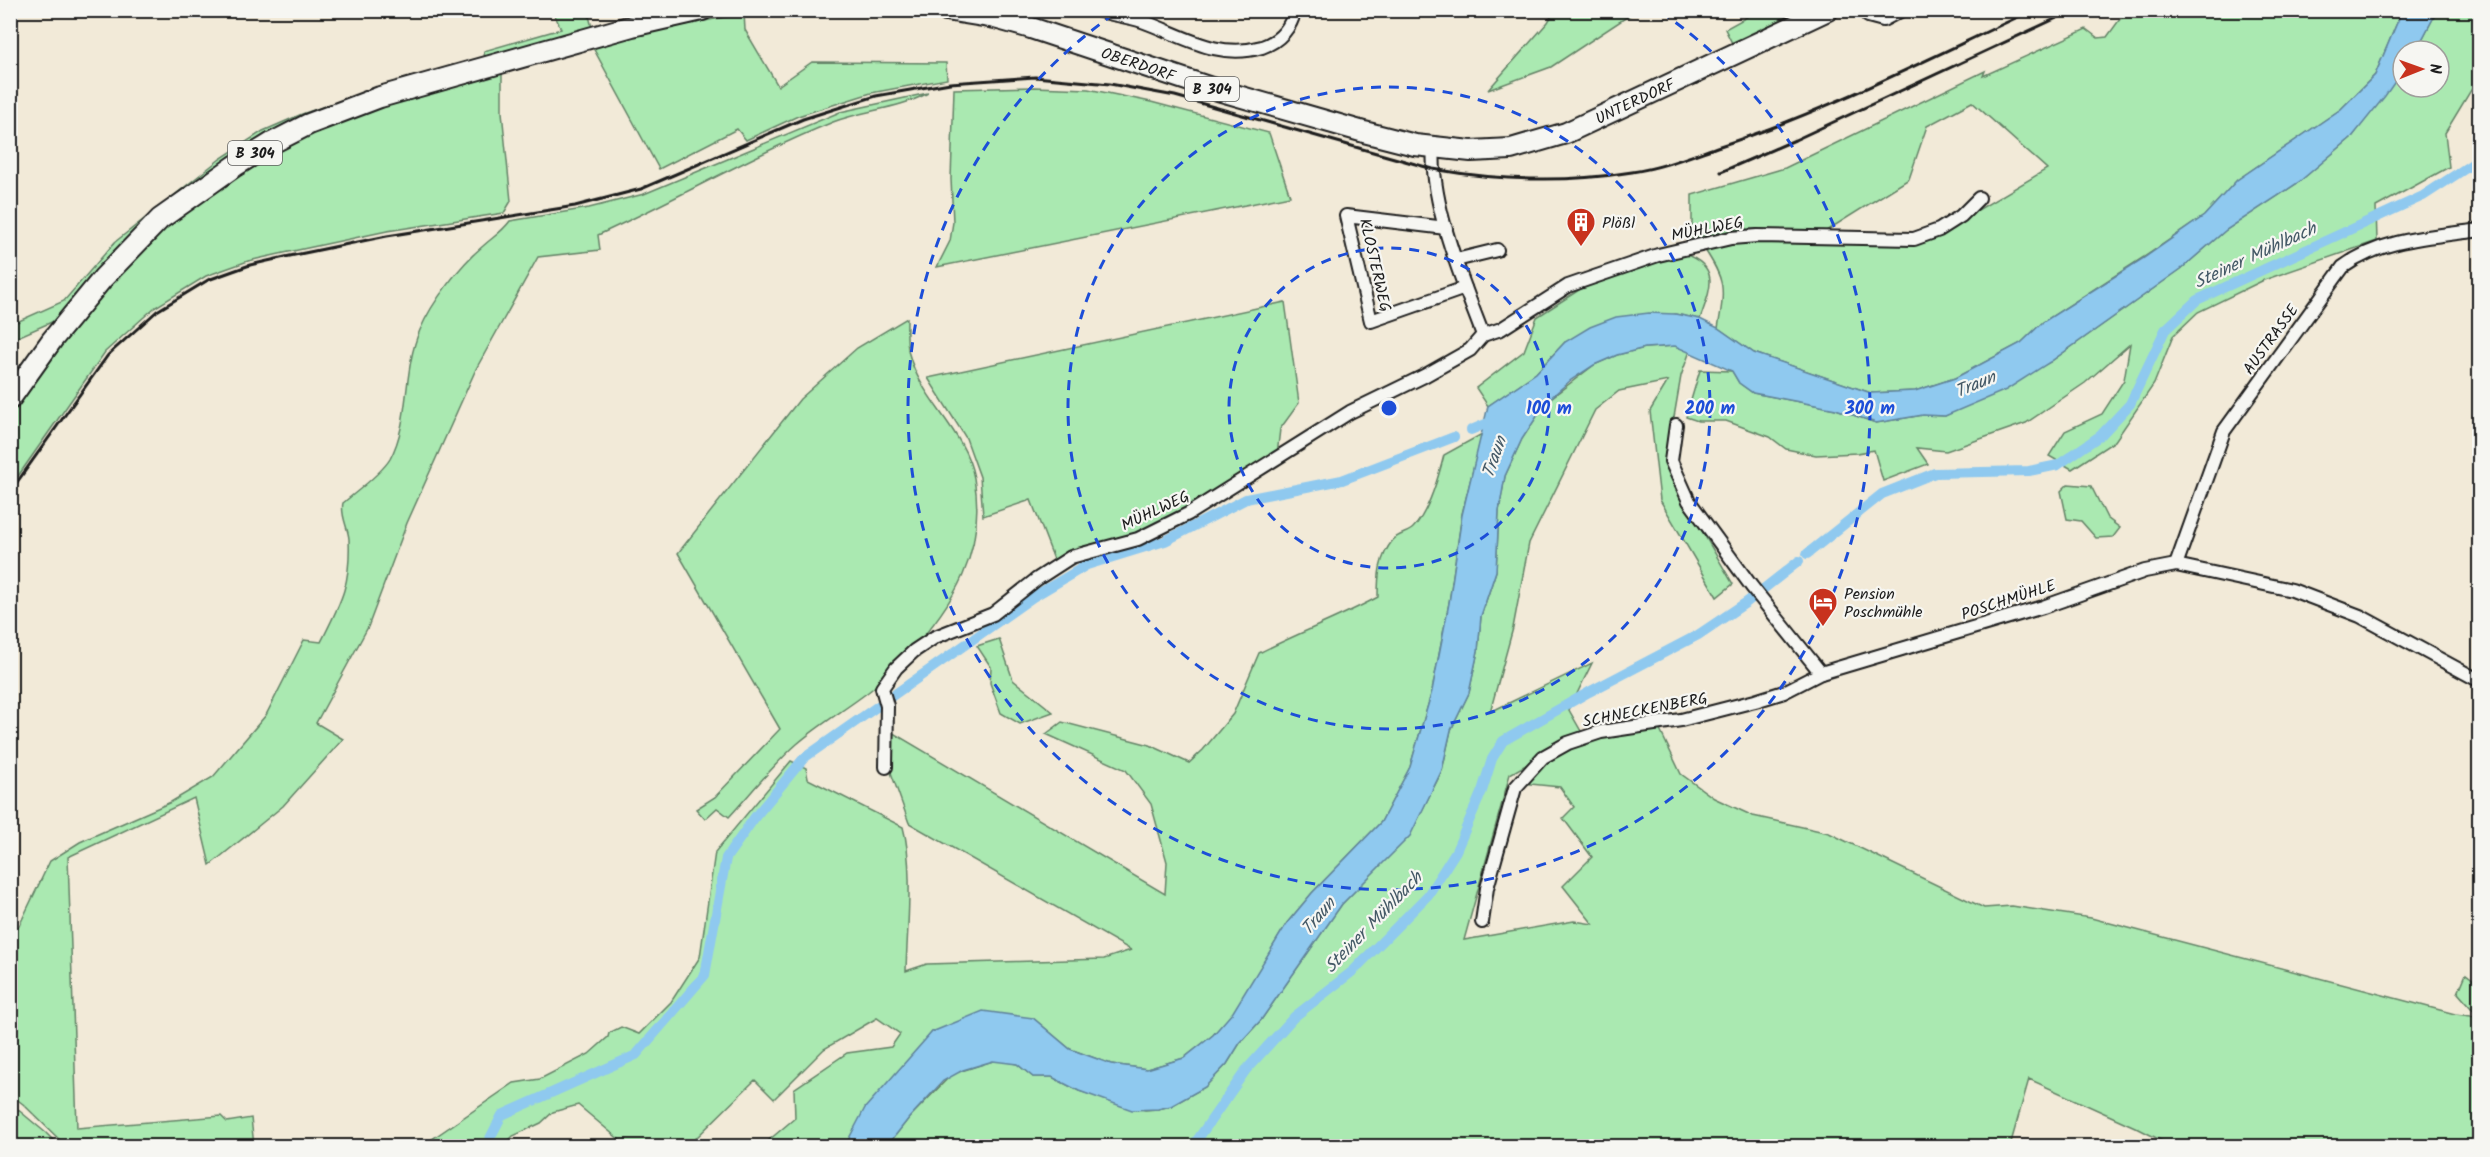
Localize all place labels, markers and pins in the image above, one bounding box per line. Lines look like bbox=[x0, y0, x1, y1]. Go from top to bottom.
building icon: Plößl bbox=[1565, 206, 1597, 248]
place label: Plößl bbox=[1602, 211, 1635, 236]
centre of rings bbox=[1379, 398, 1399, 418]
place label: Pension Poschmühle bbox=[1844, 582, 1923, 625]
hotel icon: Pension Poschmühle bbox=[1807, 586, 1839, 628]

